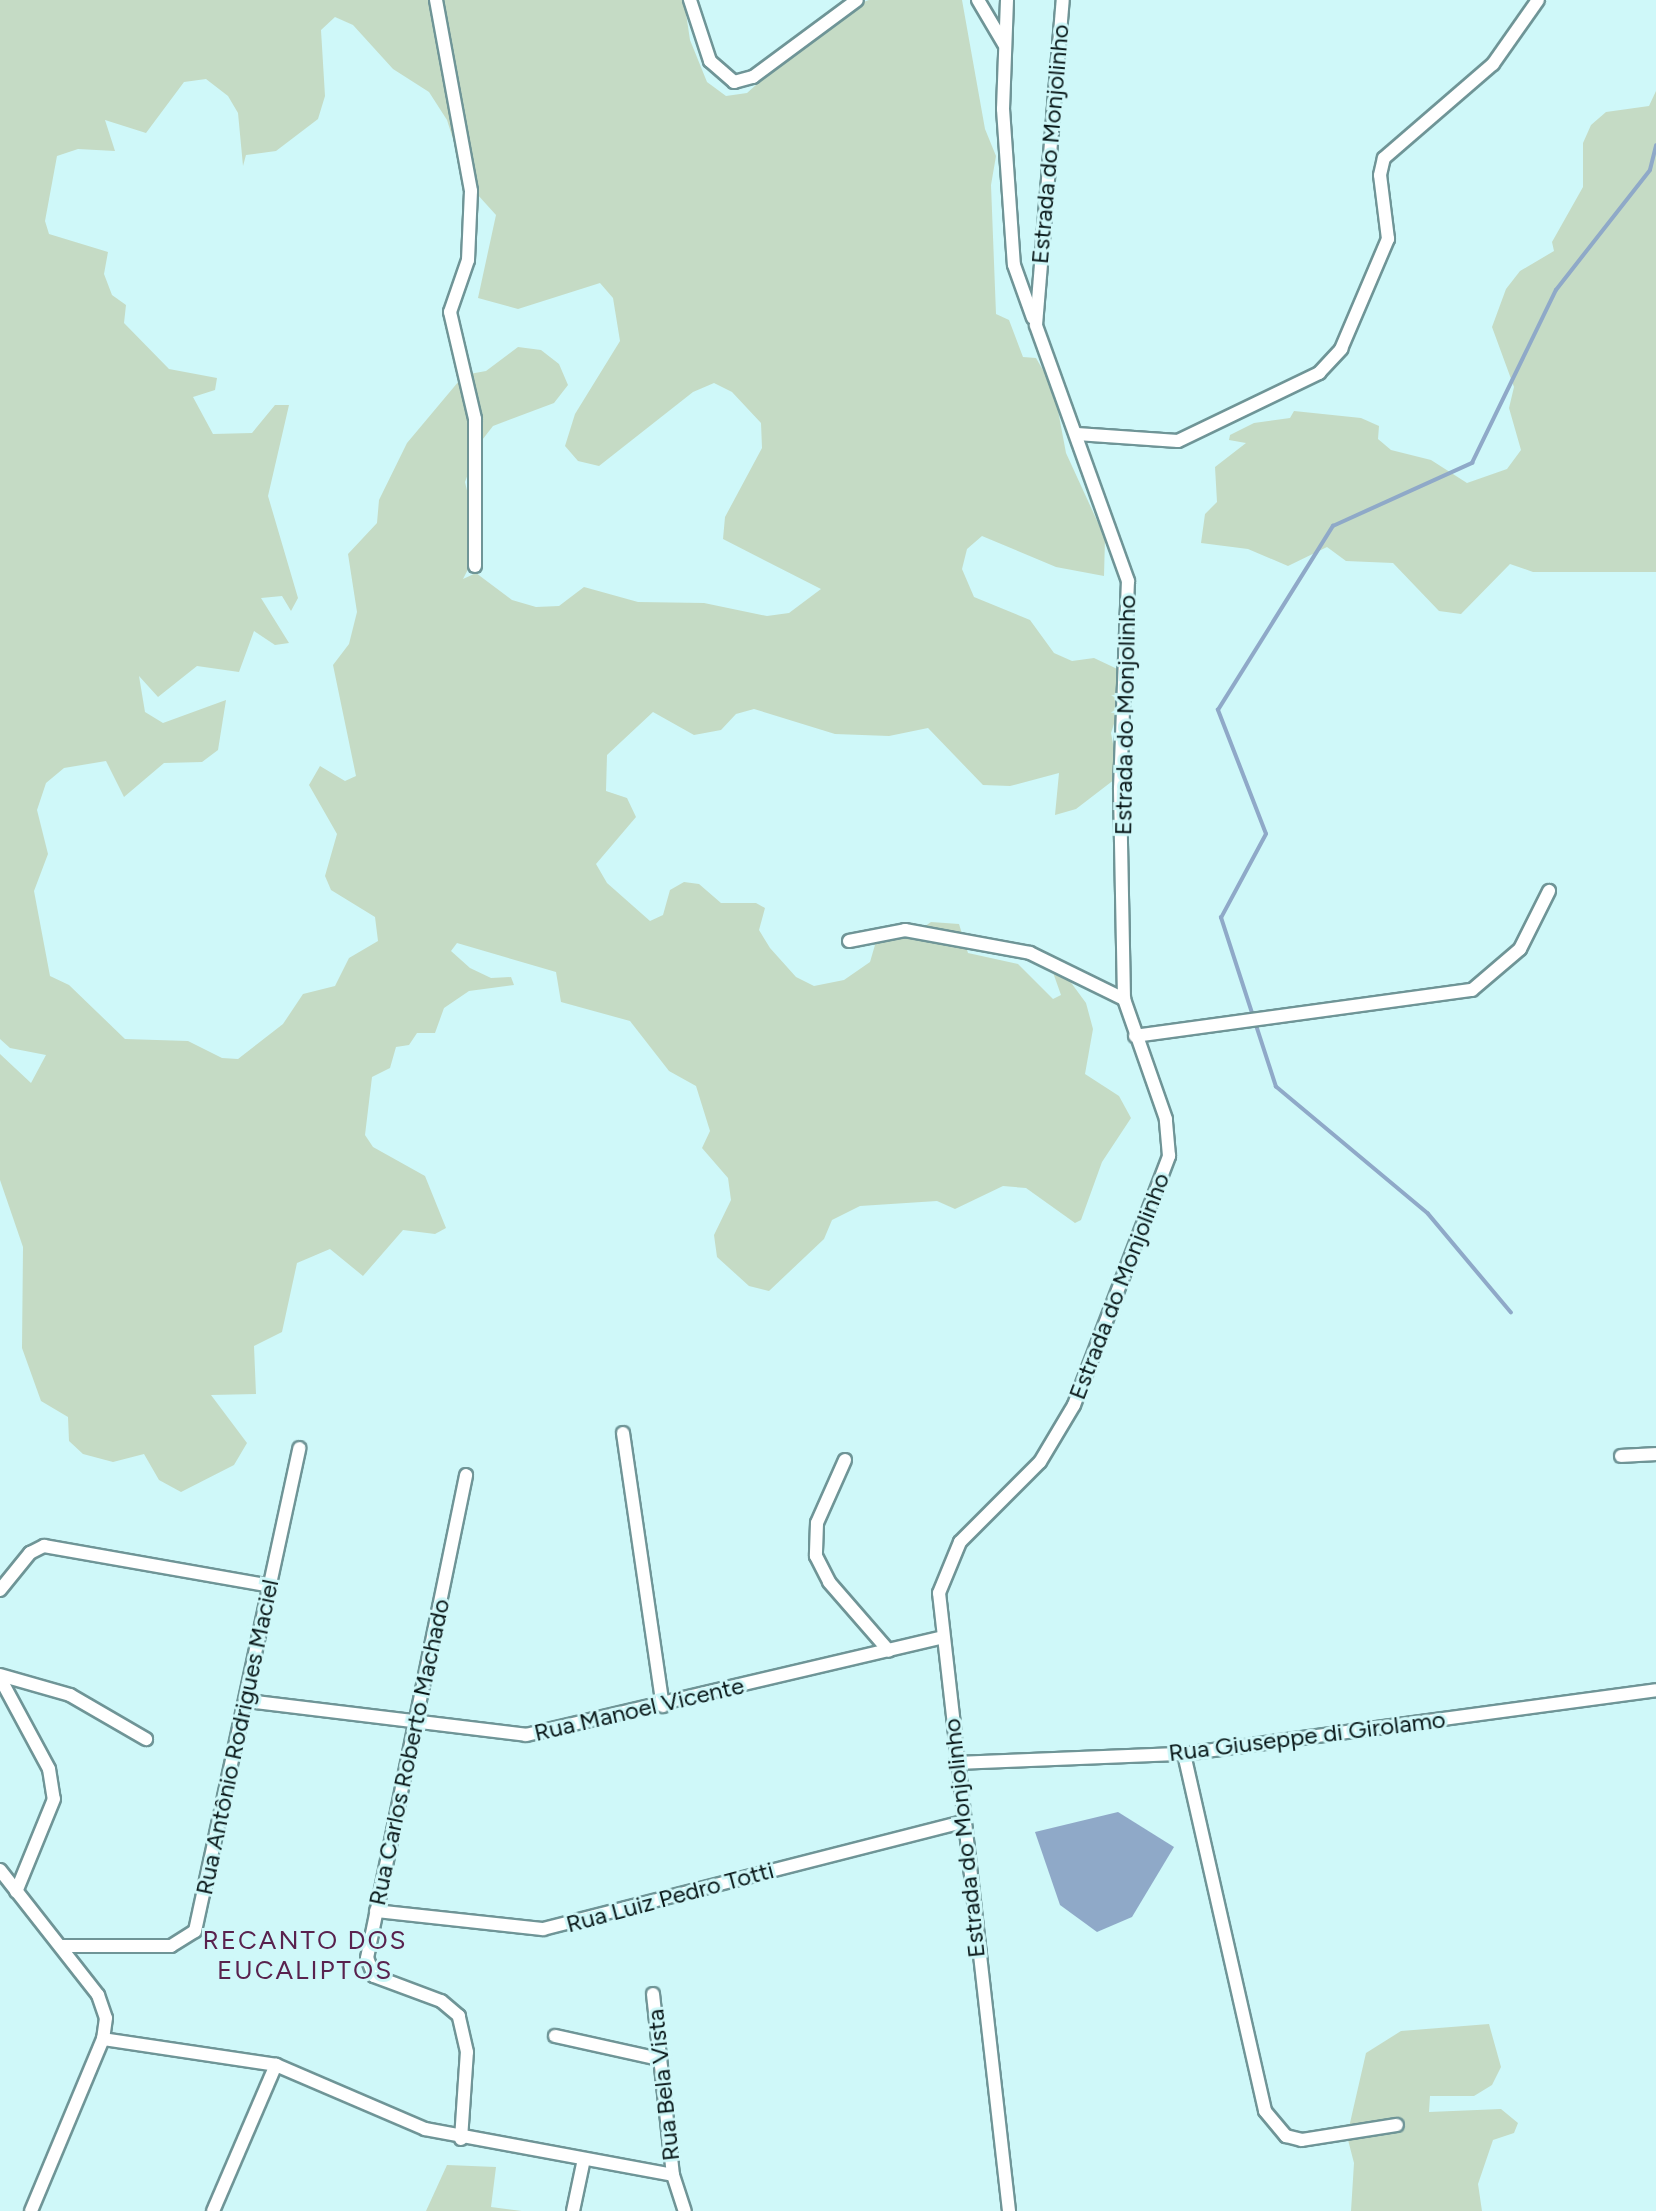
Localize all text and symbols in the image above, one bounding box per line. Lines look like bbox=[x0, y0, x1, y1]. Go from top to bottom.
street label: Estrada do Monjolinho bbox=[1025, 23, 1075, 265]
street label: Estrada do Monjolinho bbox=[1109, 595, 1141, 835]
street label: Estrada do Monjolinho bbox=[1062, 1169, 1176, 1403]
street label: Rua Antônio Rodrigues Maciel bbox=[189, 1577, 285, 1897]
street label: Rua Carlos Roberto Machado bbox=[362, 1596, 456, 1908]
street label: Rua Manoel Vicente bbox=[531, 1671, 747, 1747]
street label: Rua Giuseppe di Girolamo bbox=[1167, 1705, 1447, 1767]
street label: Estrada do Monjolinho bbox=[937, 1717, 991, 1959]
street label: Rua Luiz Pedro Totti bbox=[563, 1855, 777, 1939]
district label: RECANTO DOS EUCALIPTOS bbox=[204, 1925, 406, 1986]
street label: Rua Bela Vista bbox=[641, 2008, 685, 2162]

